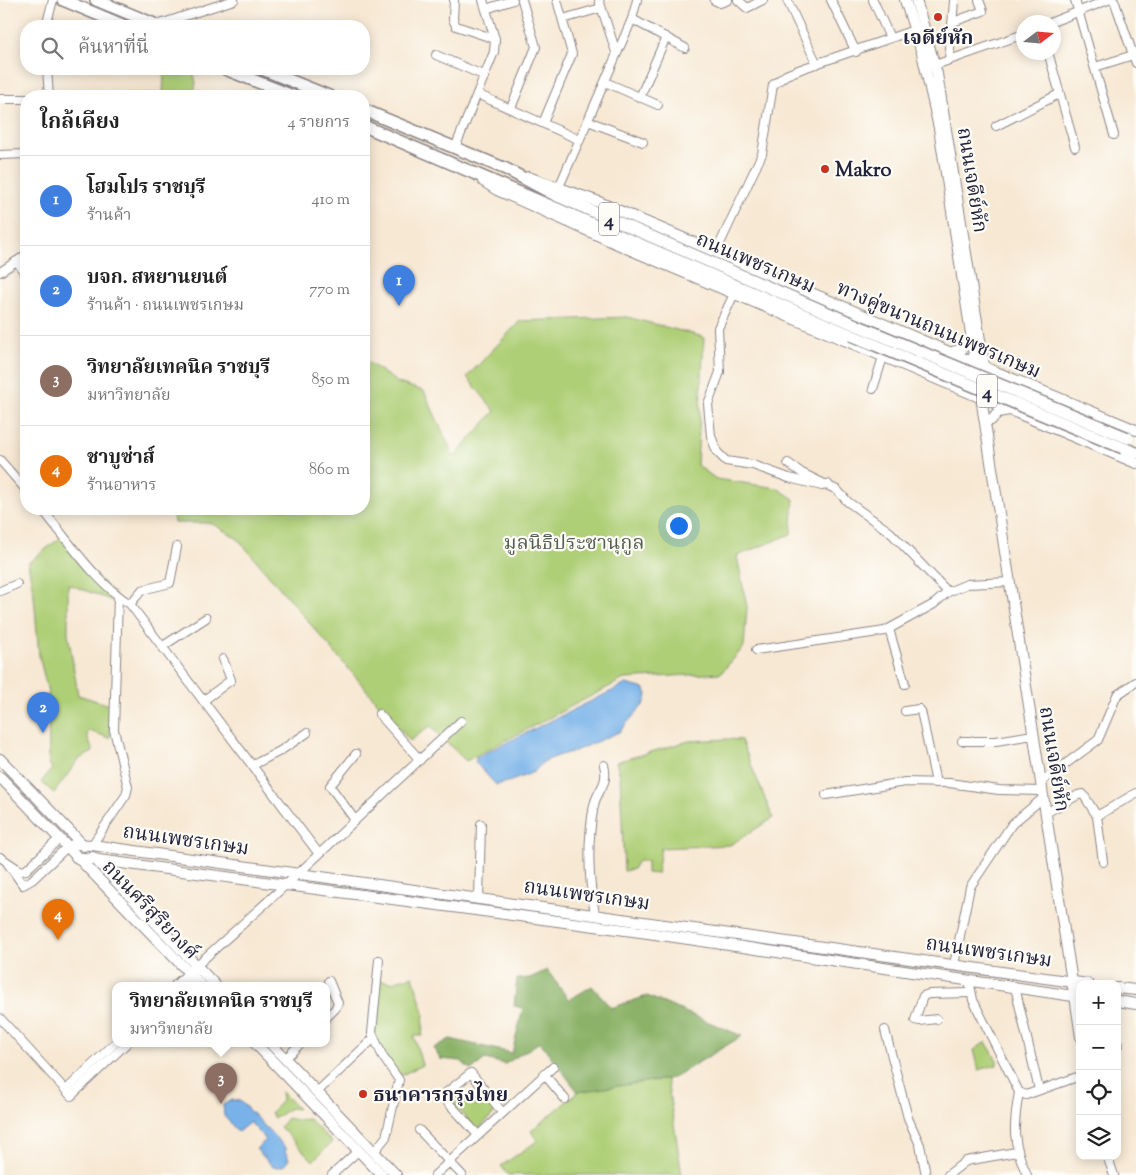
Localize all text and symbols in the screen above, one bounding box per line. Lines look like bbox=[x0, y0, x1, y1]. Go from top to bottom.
marker: เจดีย์หัก bbox=[932, 11, 944, 23]
north arrow bbox=[1016, 15, 1061, 60]
search box bbox=[20, 20, 370, 75]
place label: เจดีย์หัก bbox=[903, 25, 973, 54]
icon: search bbox=[38, 34, 66, 62]
text: ค้นหาที่นี่ bbox=[78, 35, 149, 62]
text: ใกล้เคียง bbox=[40, 108, 120, 138]
text: 4 รายการ bbox=[288, 112, 350, 135]
street label: ถนนเจดีย์หัก bbox=[948, 126, 993, 235]
place label: Makro bbox=[835, 157, 892, 186]
marker: Makro bbox=[819, 163, 831, 175]
text: โฮมโปร ราชบุรี bbox=[87, 175, 205, 202]
text: 1 bbox=[53, 189, 59, 212]
text: 410 m bbox=[312, 189, 350, 212]
road number: 4 bbox=[599, 202, 619, 235]
text: ร้านค้า bbox=[87, 205, 131, 228]
street label: ถนนเพชรเกษม bbox=[691, 226, 819, 303]
text: บจก. สหยานยนต์ bbox=[87, 265, 227, 292]
pin: 1 bbox=[383, 265, 415, 306]
street label: ทางคู่ขนานถนนเพชรเกษม bbox=[831, 275, 1045, 388]
text: 2 bbox=[52, 279, 60, 302]
text: 770 m bbox=[309, 279, 350, 302]
text: ร้านค้า · ถนนเพชรเกษม bbox=[87, 295, 244, 318]
text: วิทยาลัยเทคนิค ราชบุรี bbox=[87, 355, 270, 382]
text: 3 bbox=[53, 369, 59, 392]
text: 850 m bbox=[311, 369, 350, 392]
road number: 4 bbox=[977, 374, 997, 408]
text: มหาวิทยาลัย bbox=[87, 385, 171, 408]
text: ชาบูซ่าส์ bbox=[87, 445, 155, 472]
text: 4 bbox=[52, 459, 60, 482]
text: 860 m bbox=[309, 459, 350, 482]
text: ร้านอาหาร bbox=[87, 475, 156, 498]
your location bbox=[666, 513, 692, 539]
park label: มูลนิธิประชานุกูล bbox=[504, 530, 644, 559]
pin: 2 bbox=[27, 692, 59, 733]
street label: ถนนเจดีย์หัก bbox=[1030, 705, 1075, 814]
street label: ถนนเพชรเกษม bbox=[121, 818, 251, 865]
street label: ถนนศรีสุริยวงศ์ bbox=[94, 854, 204, 967]
street label: ถนนเพชรเกษม bbox=[522, 873, 652, 920]
pin: 4 bbox=[42, 899, 74, 940]
street label: ถนนเพชรเกษม bbox=[924, 930, 1054, 977]
map controls bbox=[1076, 980, 1121, 1160]
button: + bbox=[1076, 980, 1121, 1025]
popup bbox=[112, 982, 330, 1047]
text: วิทยาลัยเทคนิค ราชบุรี bbox=[130, 989, 312, 1016]
text: มหาวิทยาลัย bbox=[130, 1019, 213, 1042]
button: − bbox=[1076, 1025, 1121, 1070]
pin: 3 bbox=[205, 1063, 237, 1104]
button: locate bbox=[1076, 1070, 1121, 1115]
place label: ธนาคารกรุงไทย bbox=[373, 1081, 508, 1111]
marker: ธนาคารกรุงไทย bbox=[357, 1088, 369, 1100]
button: layers bbox=[1076, 1115, 1121, 1160]

